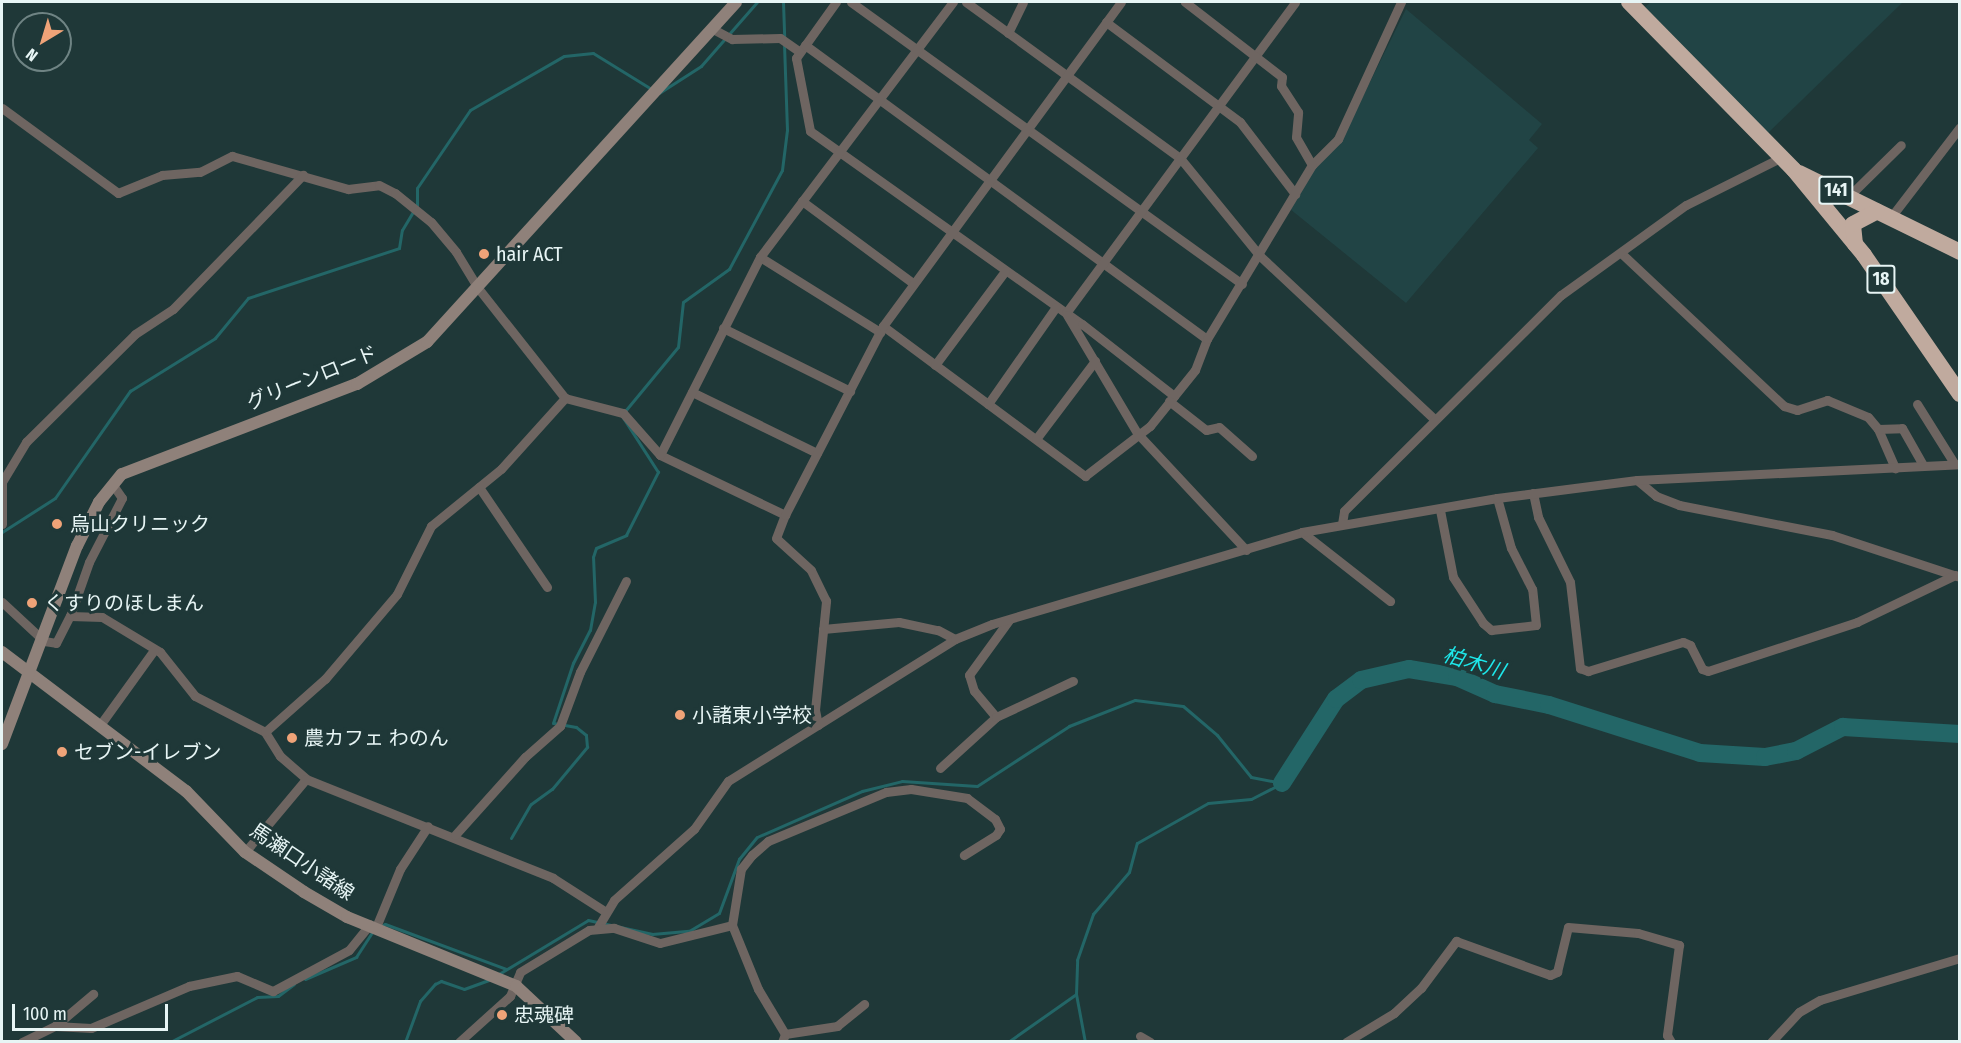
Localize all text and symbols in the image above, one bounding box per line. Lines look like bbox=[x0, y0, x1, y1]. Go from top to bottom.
north arrow bbox=[12, 12, 72, 72]
text: N bbox=[22, 45, 41, 65]
road number: 141 bbox=[1818, 175, 1854, 205]
place label: hair ACT bbox=[496, 242, 563, 266]
marker: hair ACT bbox=[477, 247, 491, 261]
road number: 18 bbox=[1866, 264, 1896, 294]
street label: グリーンロード bbox=[243, 341, 381, 415]
place label: 烏山クリニック bbox=[70, 512, 210, 536]
marker: 烏山クリニック bbox=[48, 515, 66, 533]
place label: くすりのほしまん bbox=[44, 591, 204, 615]
marker: くすりのほしまん bbox=[25, 596, 39, 610]
water label: 柏木川 bbox=[1440, 642, 1508, 684]
place label: 小諸東小学校 bbox=[692, 703, 812, 727]
marker: 小諸東小学校 bbox=[673, 708, 687, 722]
place label: 農カフェ わのん bbox=[304, 726, 449, 750]
marker: 農カフェ わのん bbox=[285, 731, 299, 745]
place label: セブン-イレブン bbox=[74, 740, 221, 764]
marker: セブン-イレブン bbox=[55, 745, 69, 759]
street label: 馬瀬口小諸線 bbox=[246, 819, 358, 905]
scale bar bbox=[15, 992, 171, 1030]
text: 100 m bbox=[23, 1003, 67, 1025]
place label: 忠魂碑 bbox=[514, 1003, 574, 1027]
marker: 忠魂碑 bbox=[495, 1008, 509, 1022]

